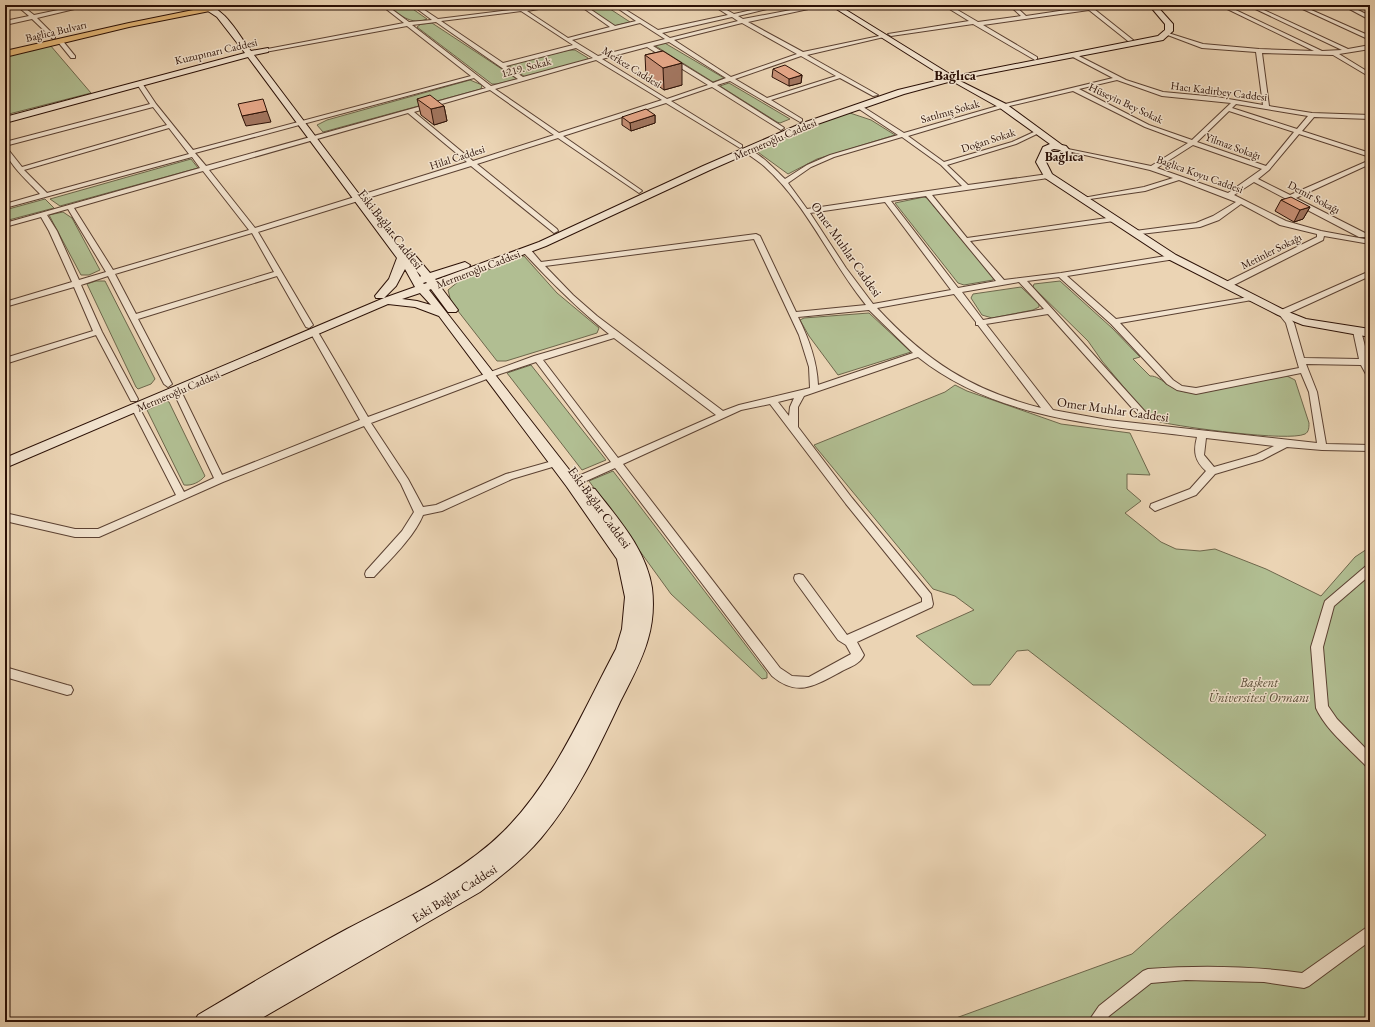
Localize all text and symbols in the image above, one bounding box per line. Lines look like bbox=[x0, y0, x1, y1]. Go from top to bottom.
street label: Bağlıca Bulvarı bbox=[24, 17, 88, 45]
street label: Kuzupınarı Caddesi bbox=[173, 35, 259, 67]
street label: Merkez Caddesi bbox=[600, 43, 665, 91]
street label: 1219. Sokak bbox=[500, 53, 553, 80]
district label: Bağlıca bbox=[934, 66, 977, 84]
street label: Hacı Kadirbey Caddesi bbox=[1170, 78, 1268, 104]
street label: Hüseyin Bey Sokak bbox=[1086, 80, 1166, 127]
street label: Satılmış Sokak bbox=[919, 96, 982, 126]
street label: Mermeroğlu Caddesi bbox=[731, 115, 819, 163]
street label: Doğan Sokak bbox=[959, 124, 1018, 155]
street label: Yilmaz Sokağı bbox=[1203, 129, 1263, 163]
street label: Hilal Caddesi bbox=[428, 141, 487, 173]
district label: Bağlıca bbox=[1045, 148, 1084, 165]
street label: Baglica Koyu Caddesi bbox=[1155, 152, 1246, 196]
street label: Demir Sokağı bbox=[1285, 177, 1343, 217]
street label: Eski Bağlar Caddesi bbox=[354, 186, 427, 273]
street label: Omer Muhlar Caddesi bbox=[807, 198, 886, 300]
street label: Metinler Sokağı bbox=[1238, 230, 1304, 272]
street label: Mermeroğlu Caddesi bbox=[434, 246, 522, 291]
street label: Mermeroğlu Caddesi bbox=[134, 367, 222, 415]
street label: Omer Muhlar Caddesi bbox=[1056, 393, 1170, 426]
street label: Eski Bağlar Caddesi bbox=[564, 463, 635, 552]
park label: Başkent Üniversitesi Ormanı bbox=[1209, 674, 1310, 706]
street label: Eski Bağlar Caddesi bbox=[409, 860, 500, 926]

